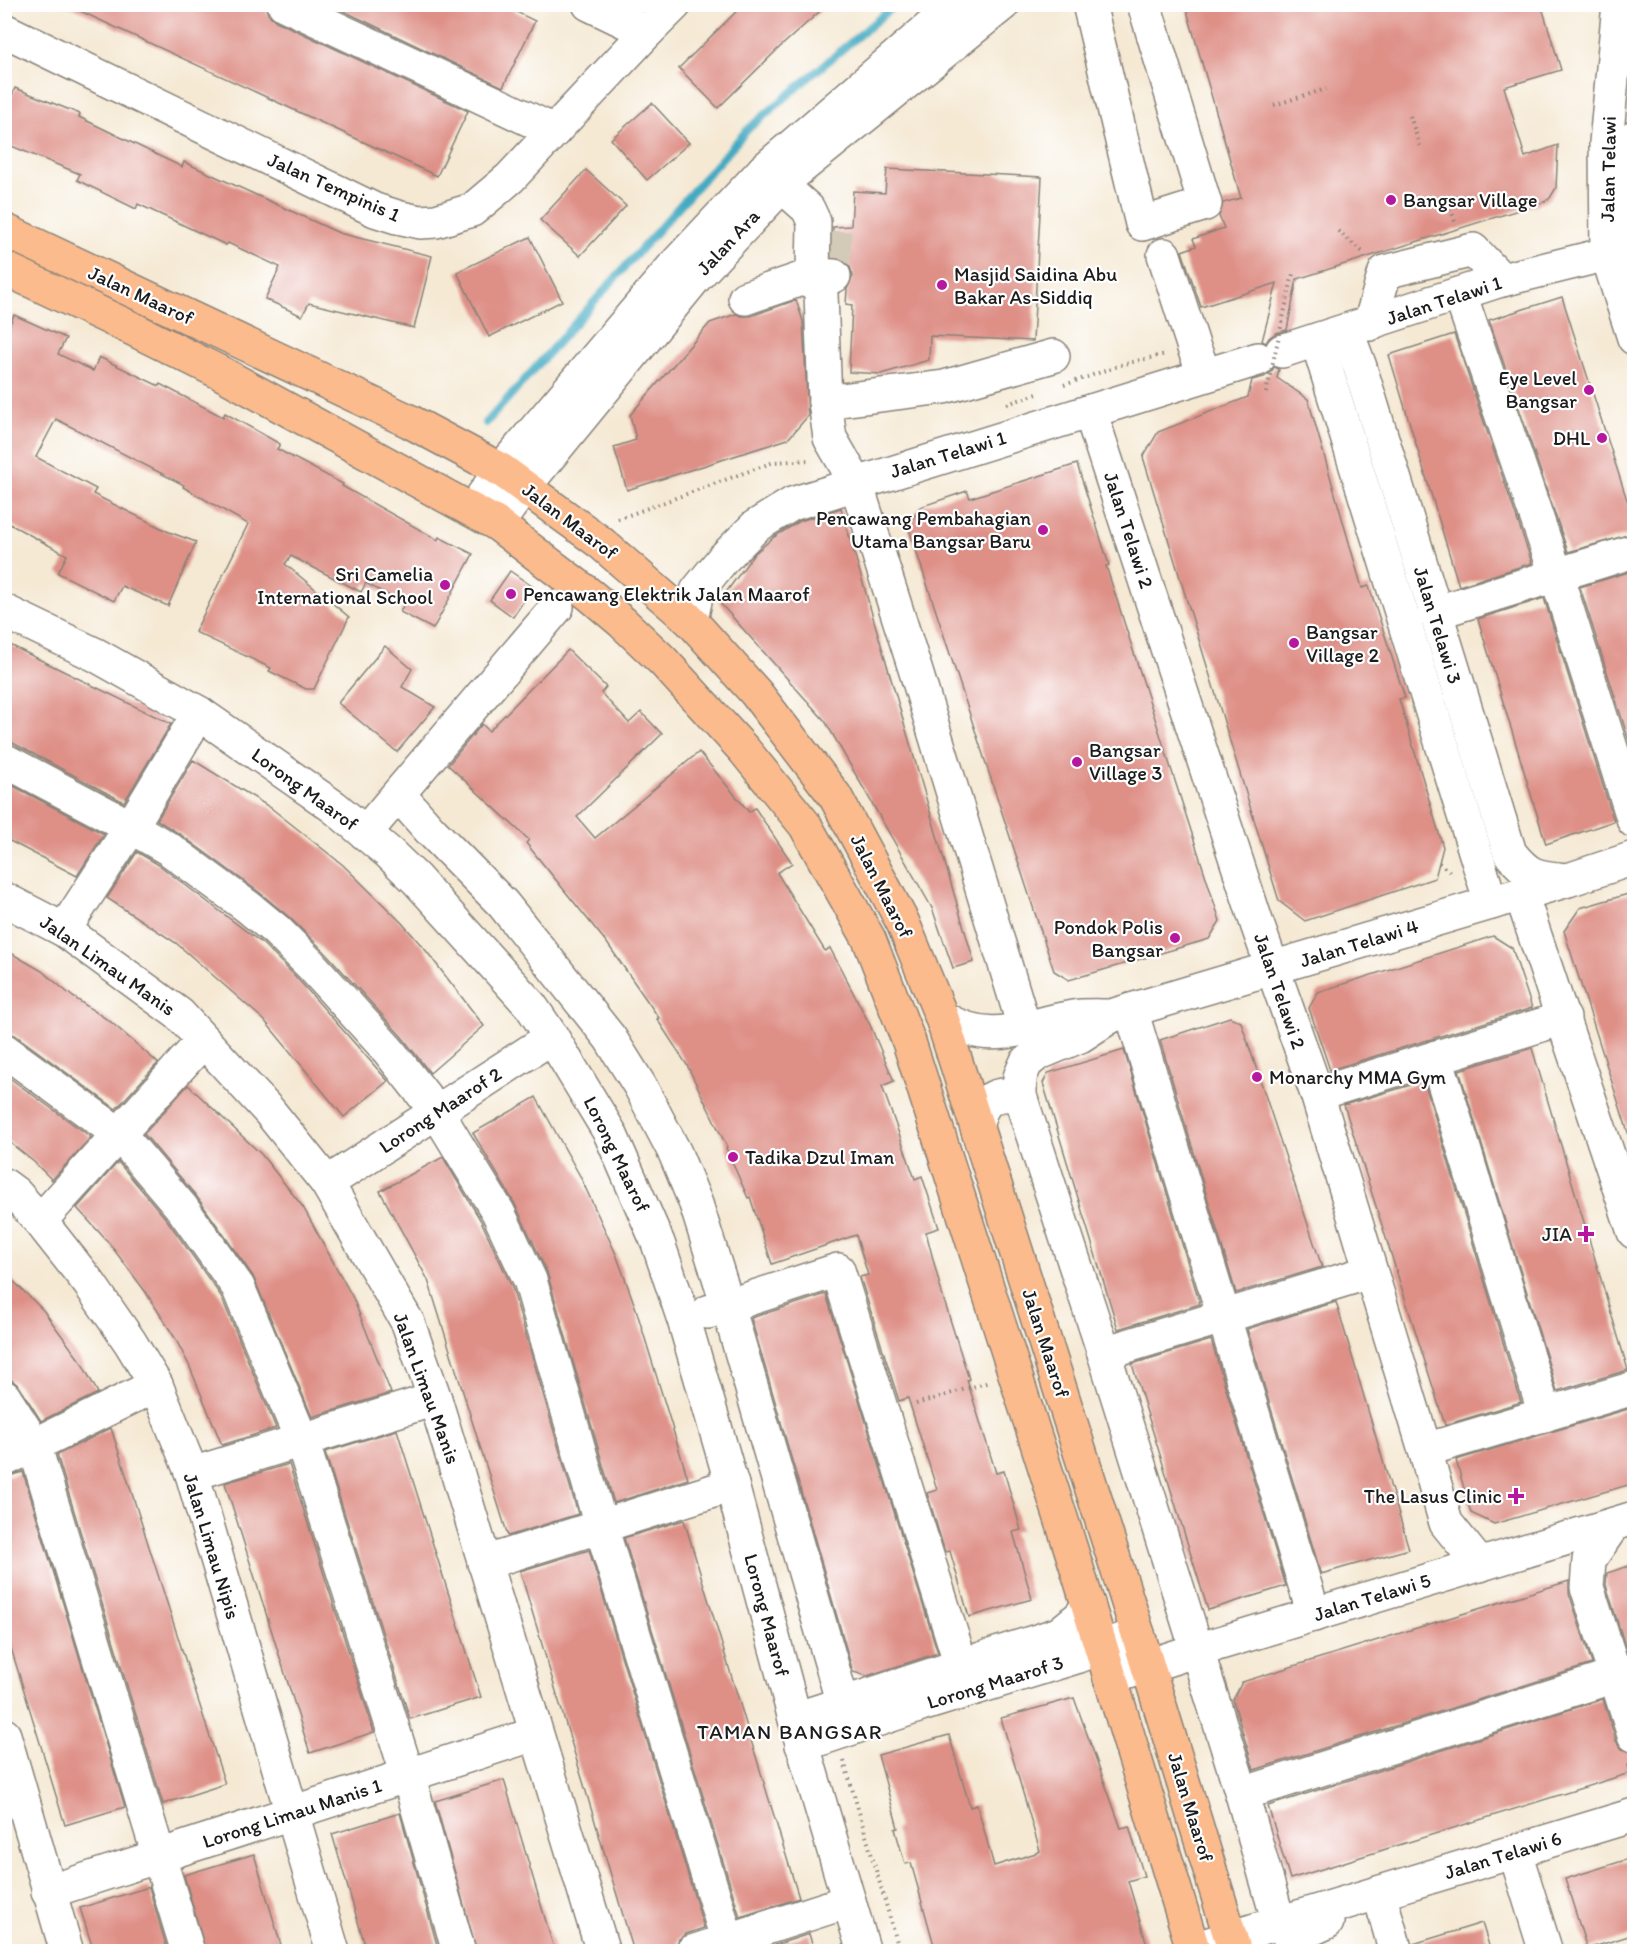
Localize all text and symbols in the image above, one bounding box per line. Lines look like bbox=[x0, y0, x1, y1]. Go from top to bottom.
street label: Jalan Telawi bbox=[1595, 116, 1621, 222]
street label: Jalan Tempinis 1 bbox=[264, 147, 404, 227]
place label: Bangsar Village bbox=[1403, 188, 1537, 212]
marker: Bangsar Village bbox=[1384, 193, 1398, 207]
street label: Jalan Ara bbox=[691, 204, 765, 280]
street label: Jalan Maarof bbox=[85, 260, 198, 330]
place label: Masjid Saidina Abu Bakar As-Siddiq bbox=[954, 262, 1117, 309]
street label: Jalan Telawi 1 bbox=[1383, 270, 1505, 330]
marker: Masjid Saidina Abu Bakar As-Siddiq bbox=[935, 278, 949, 292]
place label: Eye Level Bangsar bbox=[1498, 366, 1577, 413]
marker: Eye Level Bangsar bbox=[1582, 383, 1596, 397]
street label: Jalan Telawi 1 bbox=[887, 425, 1009, 483]
place label: DHL bbox=[1553, 426, 1590, 450]
marker: DHL bbox=[1595, 431, 1609, 445]
street label: Jalan Telawi 2 bbox=[1099, 469, 1159, 592]
street label: Jalan Maarof bbox=[518, 477, 623, 565]
place label: Pencawang Pembahagian Utama Bangsar Baru bbox=[816, 506, 1031, 553]
marker: Pencawang Pembahagian Utama Bangsar Baru bbox=[1036, 523, 1050, 537]
place label: Sri Camelia International School bbox=[257, 562, 433, 609]
street label: Jalan Telawi 3 bbox=[1409, 563, 1467, 687]
marker: Sri Camelia International School bbox=[438, 578, 452, 592]
place label: Pencawang Elektrik Jalan Maarof bbox=[523, 582, 810, 606]
marker: Pencawang Elektrik Jalan Maarof bbox=[504, 587, 518, 601]
place label: Bangsar Village 2 bbox=[1306, 620, 1379, 667]
marker: Bangsar Village 2 bbox=[1287, 636, 1301, 650]
place label: Bangsar Village 3 bbox=[1089, 738, 1162, 785]
street label: Lorong Maarof bbox=[247, 742, 363, 836]
marker: Bangsar Village 3 bbox=[1070, 755, 1084, 769]
street label: Jalan Maarof bbox=[846, 830, 919, 942]
street label: Jalan Limau Manis bbox=[36, 909, 180, 1021]
street label: Jalan Telawi 4 bbox=[1297, 914, 1421, 972]
place label: Pondok Polis Bangsar bbox=[1054, 915, 1163, 962]
street label: Jalan Telawi 2 bbox=[1249, 930, 1311, 1053]
marker: Pondok Polis Bangsar bbox=[1168, 931, 1182, 945]
street label: Lorong Maarof 2 bbox=[374, 1061, 506, 1158]
place label: Monarchy MMA Gym bbox=[1269, 1065, 1446, 1089]
marker: Monarchy MMA Gym bbox=[1250, 1070, 1264, 1084]
street label: Lorong Maarof bbox=[579, 1092, 656, 1216]
place label: Tadika Dzul Iman bbox=[745, 1145, 894, 1169]
marker: Tadika Dzul Iman bbox=[726, 1150, 740, 1164]
place label: JIA bbox=[1542, 1222, 1572, 1246]
marker: JIA bbox=[1577, 1225, 1595, 1243]
street label: Jalan Maarof bbox=[1017, 1286, 1075, 1401]
street label: Jalan Limau Manis bbox=[388, 1309, 466, 1467]
street label: Jalan Limau Nipis bbox=[178, 1470, 246, 1622]
place label: The Lasus Clinic bbox=[1364, 1484, 1502, 1508]
marker: The Lasus Clinic bbox=[1507, 1487, 1525, 1505]
street label: Lorong Maarof bbox=[739, 1551, 795, 1679]
street label: Jalan Telawi 5 bbox=[1311, 1568, 1433, 1626]
street label: Lorong Maarof 3 bbox=[924, 1650, 1066, 1714]
district label: TAMAN BANGSAR bbox=[697, 1719, 883, 1744]
street label: Jalan Maarof bbox=[1163, 1749, 1219, 1865]
street label: Lorong Limau Manis 1 bbox=[199, 1773, 385, 1853]
street label: Jalan Telawi 6 bbox=[1442, 1826, 1564, 1884]

